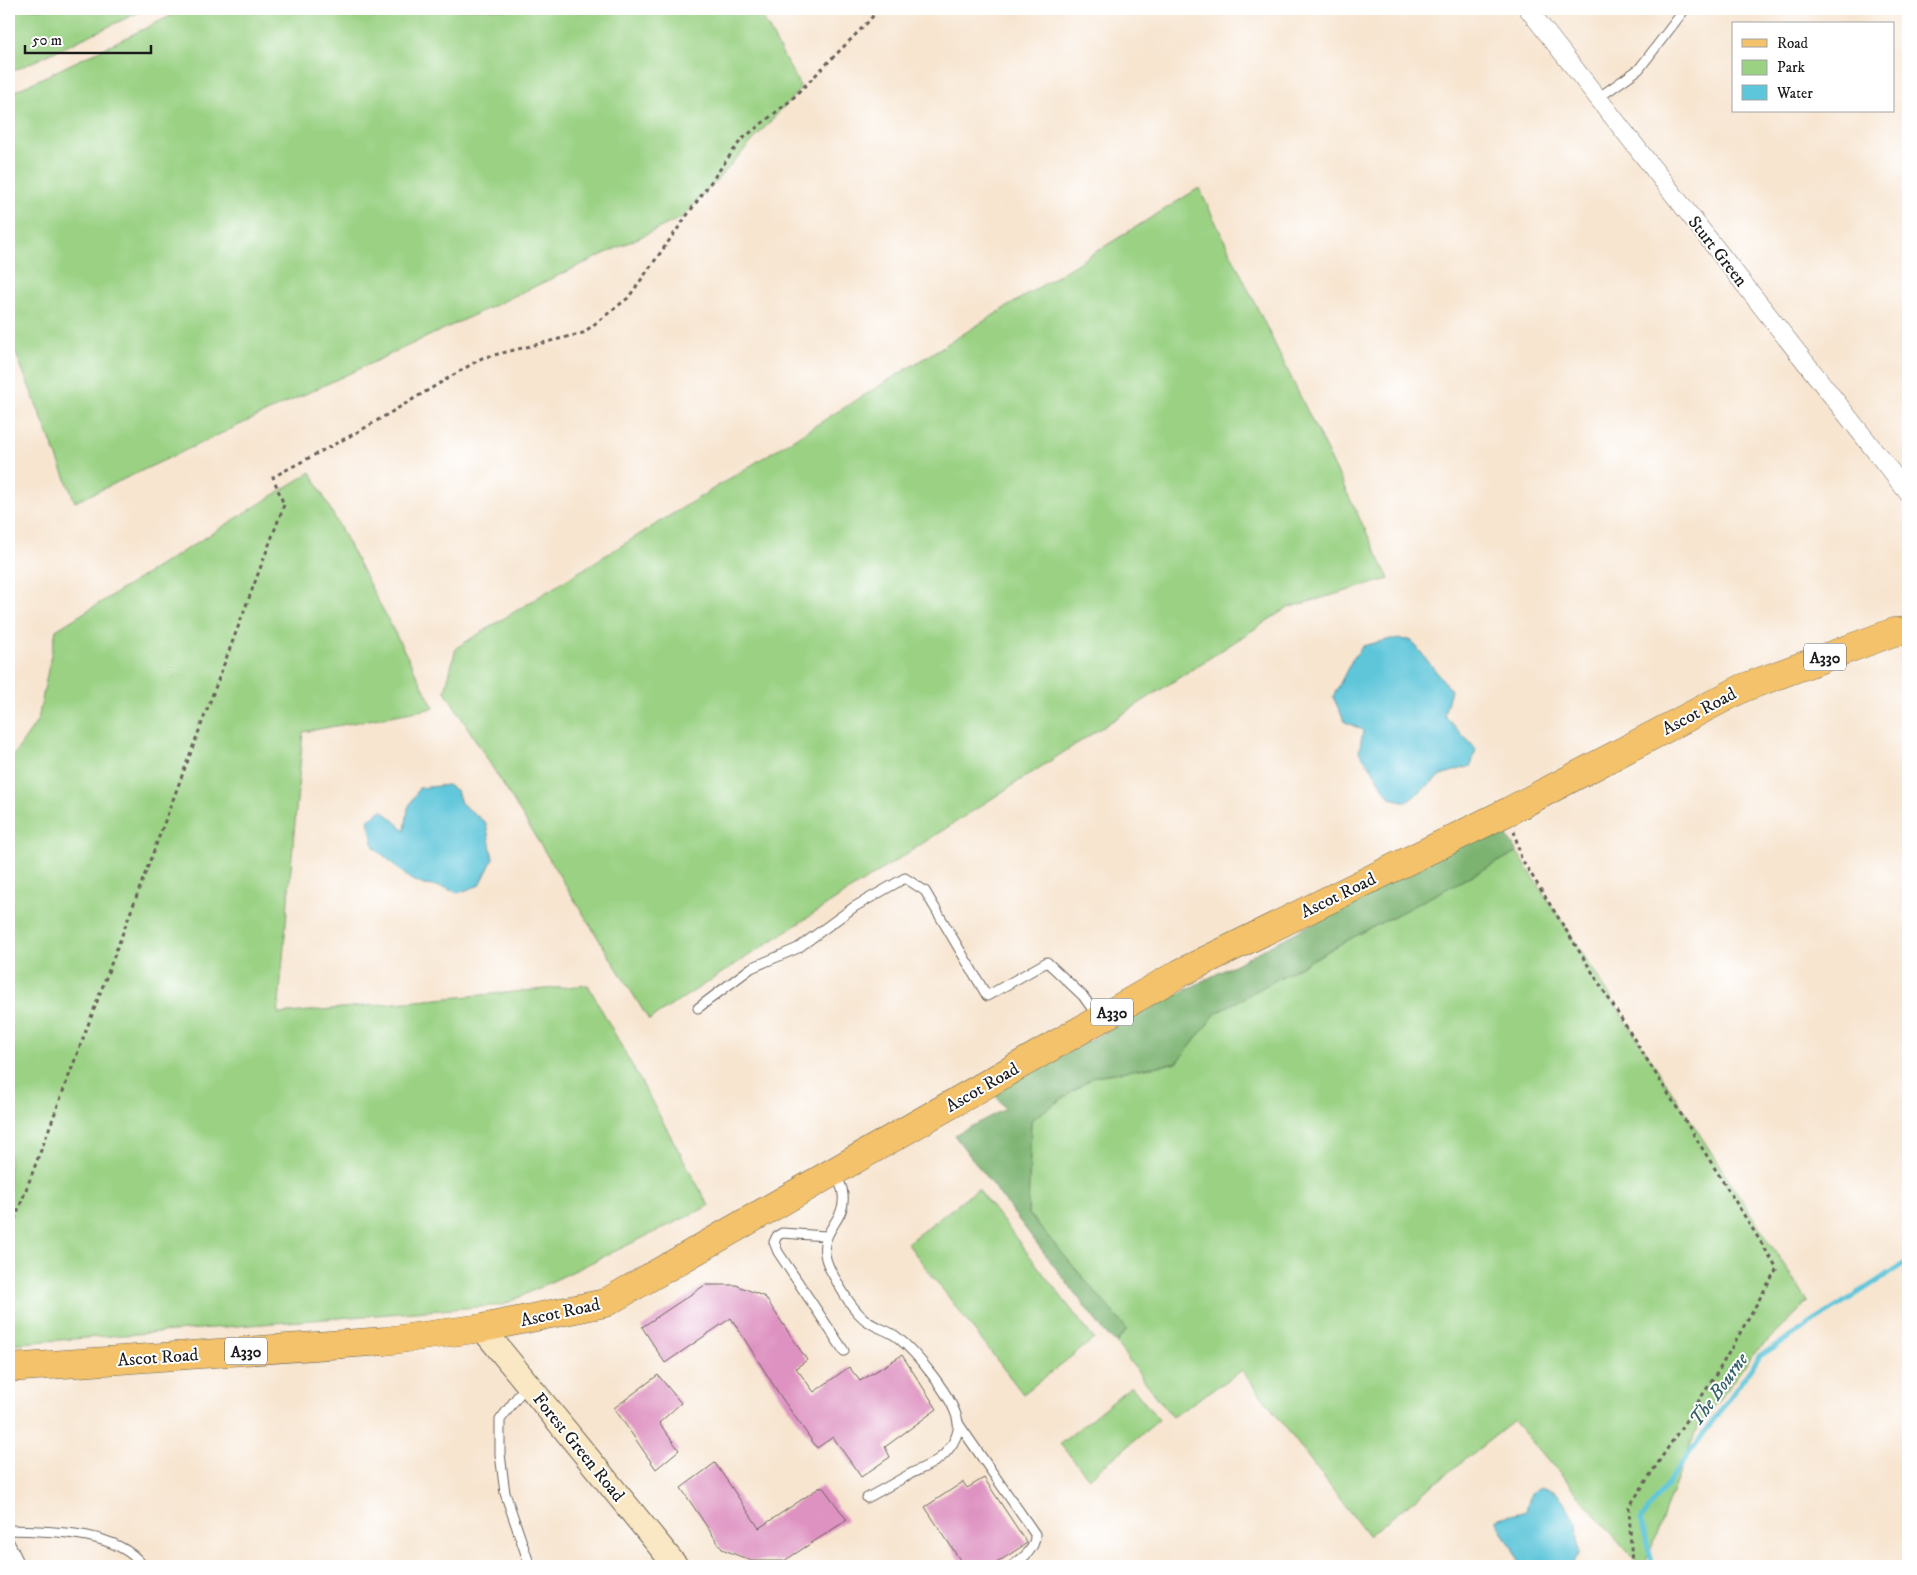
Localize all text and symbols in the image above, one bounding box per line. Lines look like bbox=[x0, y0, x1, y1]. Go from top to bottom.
scale bar bbox=[25, 22, 151, 54]
legend bbox=[1732, 22, 1894, 112]
text: 50 m bbox=[32, 31, 62, 50]
text: Road bbox=[1777, 34, 1809, 53]
text: Park bbox=[1777, 58, 1806, 77]
text: Water bbox=[1776, 84, 1813, 103]
street label: Sturt Green bbox=[1683, 212, 1752, 292]
road number: A330 bbox=[1804, 644, 1846, 670]
street label: Ascot Road bbox=[1659, 683, 1740, 741]
street label: Ascot Road bbox=[1297, 868, 1380, 924]
road number: A330 bbox=[1091, 999, 1133, 1026]
street label: Ascot Road bbox=[942, 1058, 1023, 1118]
street label: Ascot Road bbox=[518, 1294, 602, 1332]
road number: A330 bbox=[225, 1338, 267, 1364]
street label: Ascot Road bbox=[117, 1344, 199, 1372]
water label: The Bourne bbox=[1685, 1348, 1754, 1431]
street label: Forest Green Road bbox=[528, 1389, 629, 1506]

